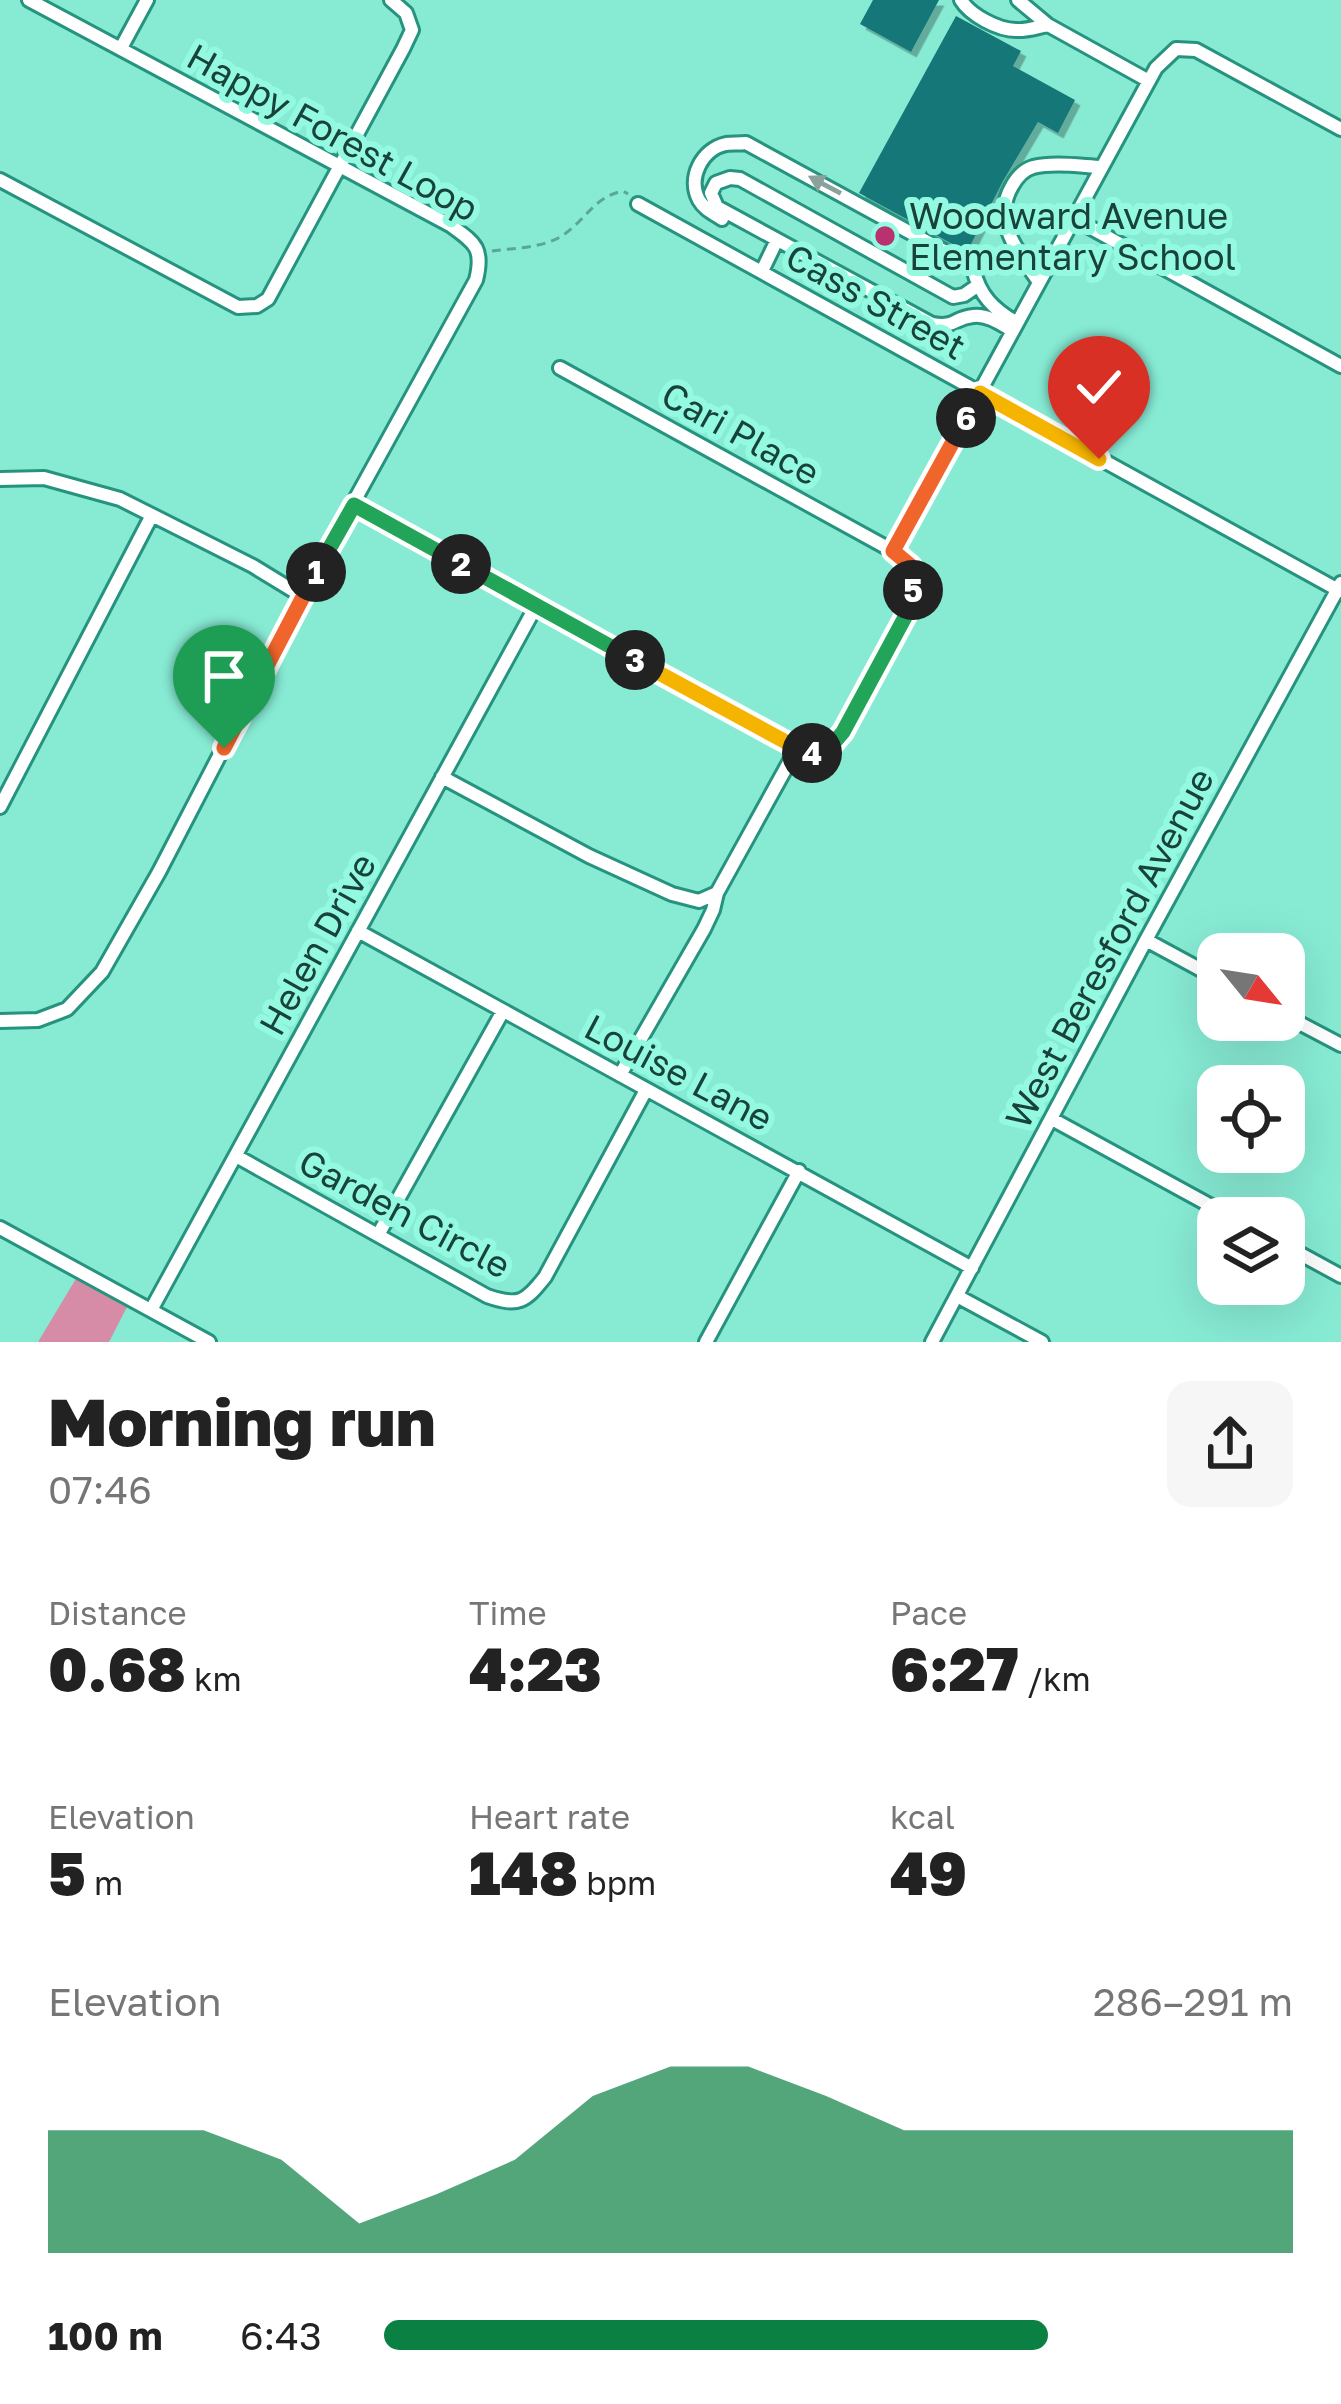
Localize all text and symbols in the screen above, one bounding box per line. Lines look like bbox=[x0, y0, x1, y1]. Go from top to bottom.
street label: Happy Forest Loop bbox=[180, 34, 486, 230]
one-way arrow bbox=[808, 175, 842, 196]
place label: Woodward Avenue Elementary School bbox=[909, 194, 1236, 278]
marker: Woodward Avenue Elementary School bbox=[872, 223, 898, 249]
street label: Cass Street bbox=[779, 234, 973, 368]
pin bbox=[1048, 336, 1150, 459]
icon: check bbox=[1066, 354, 1132, 420]
street label: Cari Place bbox=[655, 372, 827, 494]
pin: 6 bbox=[936, 388, 996, 448]
text: 6 bbox=[956, 398, 976, 437]
pin: 2 bbox=[431, 534, 491, 594]
pin: 1 bbox=[286, 542, 346, 602]
text: 2 bbox=[451, 544, 471, 583]
text: 1 bbox=[308, 552, 325, 591]
pin: 5 bbox=[883, 560, 943, 620]
text: 5 bbox=[903, 570, 923, 609]
pin bbox=[173, 625, 275, 748]
pin: 3 bbox=[605, 630, 665, 690]
text: 3 bbox=[625, 640, 645, 679]
icon: arrive bbox=[191, 643, 257, 709]
pin: 4 bbox=[782, 723, 842, 783]
text: 4 bbox=[802, 733, 822, 772]
street label: West Beresford Avenue bbox=[996, 761, 1222, 1135]
street label: Helen Drive bbox=[250, 846, 384, 1042]
north arrow bbox=[1197, 933, 1305, 1041]
map controls bbox=[1197, 933, 1305, 1305]
street label: Louise Lane bbox=[578, 1005, 780, 1139]
button: locate bbox=[1197, 1065, 1305, 1173]
street label: Garden Circle bbox=[292, 1139, 518, 1287]
button: layers bbox=[1197, 1197, 1305, 1305]
text: Morning run bbox=[48, 1381, 436, 1461]
button: share bbox=[1167, 1381, 1293, 1507]
text: 07:46 bbox=[48, 1466, 152, 1513]
text: Distance bbox=[48, 1593, 187, 1632]
text: Time bbox=[469, 1593, 547, 1632]
text: Pace bbox=[890, 1593, 967, 1632]
text: 0.68 bbox=[48, 1632, 186, 1704]
text: 4:23 bbox=[469, 1632, 602, 1704]
text: 6:27 bbox=[890, 1632, 1019, 1704]
text: km bbox=[186, 1659, 242, 1698]
text: /km bbox=[1019, 1659, 1091, 1698]
text: Elevation bbox=[48, 1797, 195, 1836]
text: Heart rate bbox=[469, 1797, 630, 1836]
text: kcal bbox=[890, 1797, 955, 1836]
text: 5 bbox=[48, 1836, 86, 1908]
text: 148 bbox=[469, 1836, 578, 1908]
text: 49 bbox=[890, 1836, 967, 1908]
text: m bbox=[86, 1863, 123, 1902]
text: bpm bbox=[578, 1863, 656, 1902]
text: Elevation bbox=[48, 1978, 221, 2025]
text: 286–291 m bbox=[1093, 1978, 1293, 2025]
text: 100 m bbox=[48, 2312, 163, 2359]
text: 6:43 bbox=[240, 2312, 322, 2359]

